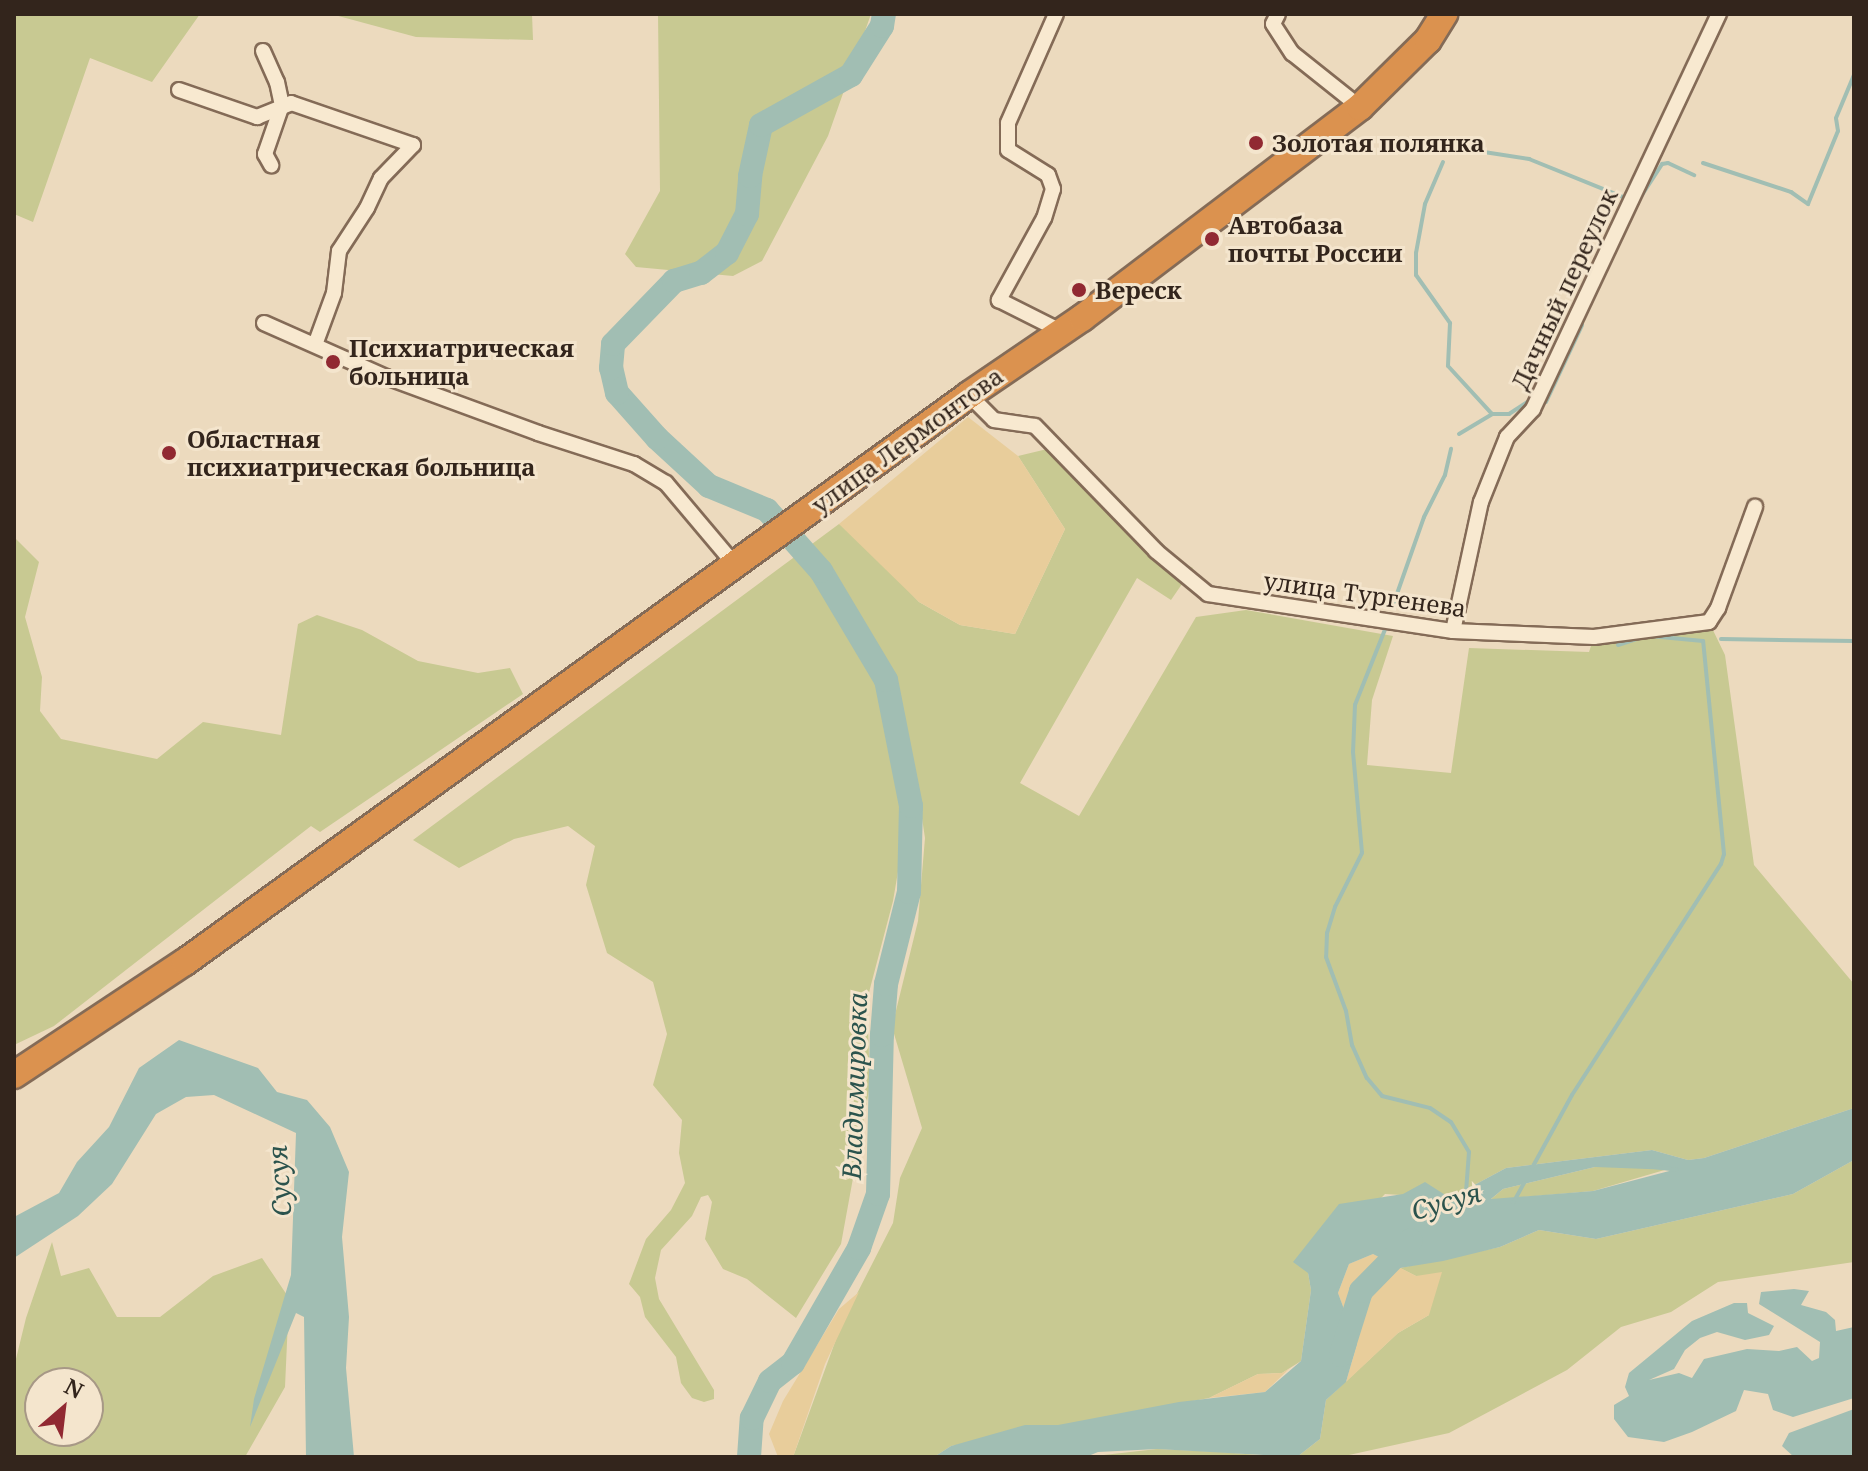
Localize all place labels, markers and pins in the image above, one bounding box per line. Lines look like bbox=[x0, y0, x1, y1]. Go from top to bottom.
place label: Золотая полянка bbox=[1272, 129, 1485, 157]
marker: Золотая полянка bbox=[1247, 134, 1265, 152]
place label: Автобаза почты России bbox=[1228, 211, 1402, 267]
marker: Автобаза почты России bbox=[1203, 230, 1221, 248]
place label: Вереск bbox=[1095, 276, 1182, 304]
marker: Вереск bbox=[1070, 281, 1088, 299]
place label: Психиатрическая больница bbox=[349, 334, 574, 390]
marker: Психиатрическая больница bbox=[324, 353, 342, 371]
place label: Областная психиатрическая больница bbox=[187, 425, 535, 481]
marker: Областная психиатрическая больница bbox=[158, 442, 180, 464]

